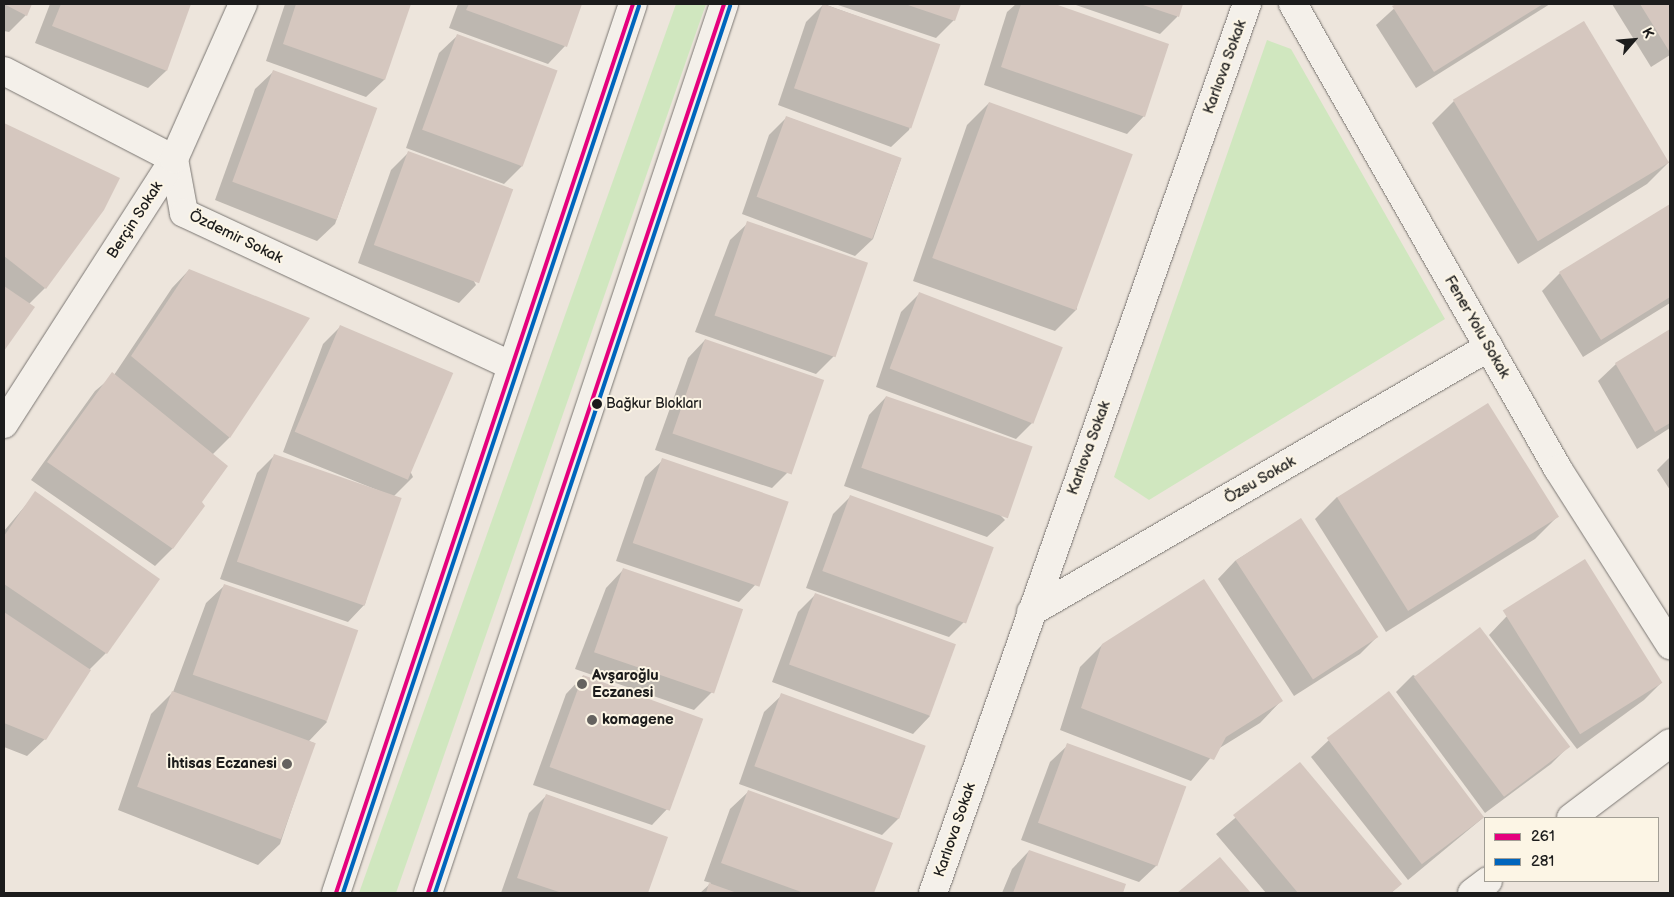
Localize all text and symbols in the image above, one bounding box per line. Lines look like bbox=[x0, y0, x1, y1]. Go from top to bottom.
north arrow bbox=[1609, 15, 1659, 65]
street label: Karlıova Sokak bbox=[1200, 17, 1250, 117]
text: K bbox=[1638, 25, 1658, 41]
street label: Berçin Sokak bbox=[103, 178, 167, 262]
street label: Özdemir Sokak bbox=[186, 207, 286, 267]
street label: Fener Yolu Sokak bbox=[1440, 272, 1514, 382]
place label: Bağkur Blokları bbox=[606, 396, 702, 412]
street label: Karlıova Sokak bbox=[1064, 398, 1114, 498]
marker: Bağkur Blokları bbox=[592, 399, 602, 409]
street label: Özsu Sokak bbox=[1221, 452, 1299, 508]
place label: Avşaroğlu Eczanesi bbox=[592, 666, 659, 701]
marker: Avşaroğlu Eczanesi bbox=[576, 678, 588, 690]
place label: komagene bbox=[602, 711, 674, 729]
marker: komagene bbox=[586, 714, 598, 726]
place label: İhtisas Eczanesi bbox=[167, 755, 277, 773]
marker: İhtisas Eczanesi bbox=[281, 758, 293, 770]
street label: Karlıova Sokak bbox=[930, 780, 980, 880]
legend bbox=[1484, 817, 1659, 882]
text: 261 bbox=[1531, 827, 1555, 846]
text: 281 bbox=[1531, 852, 1554, 871]

